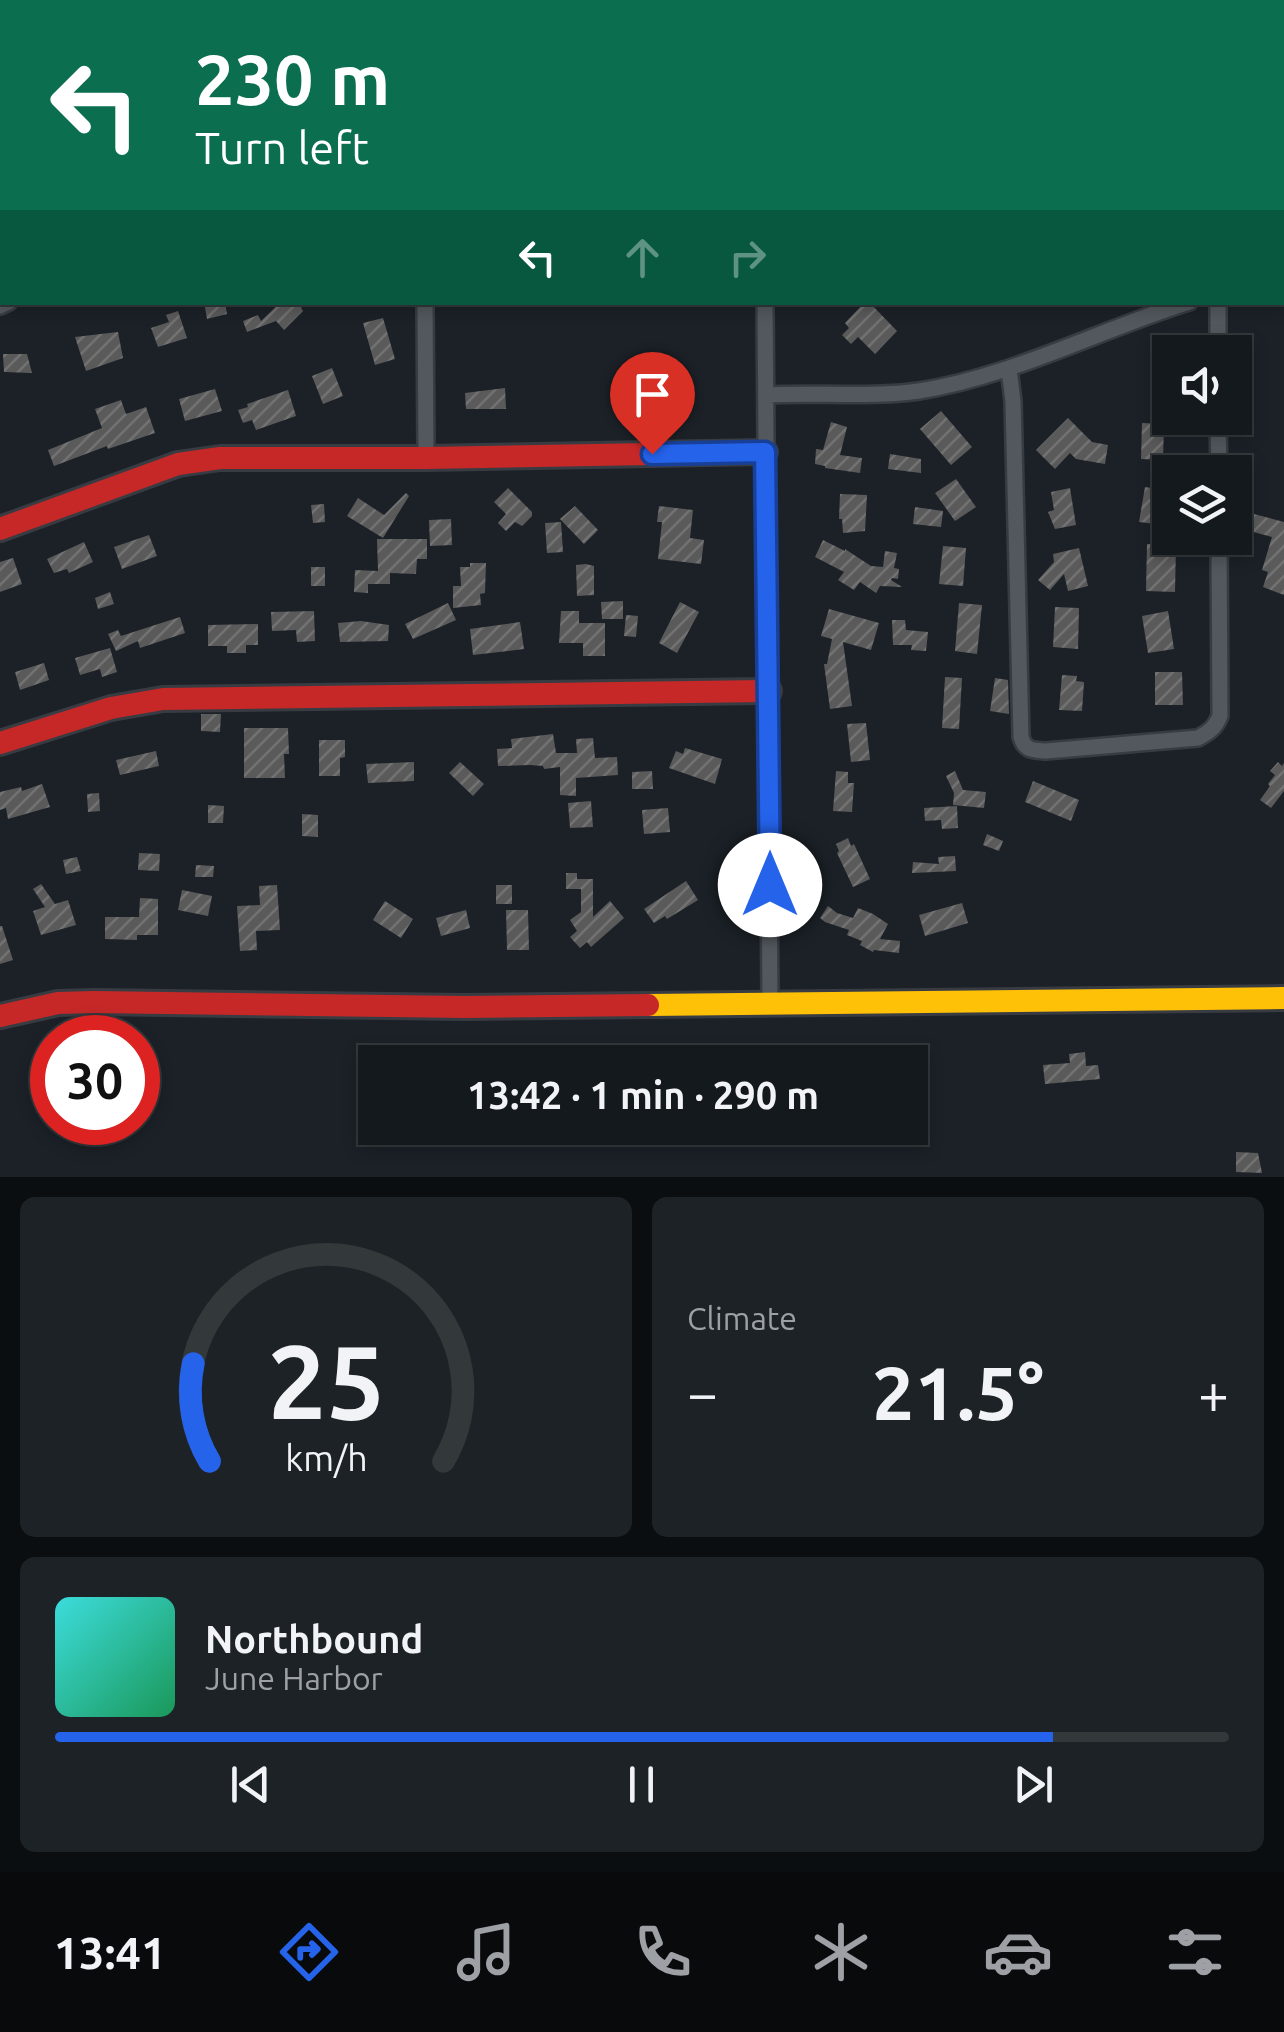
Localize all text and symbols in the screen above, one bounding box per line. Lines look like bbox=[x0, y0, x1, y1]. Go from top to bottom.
icon: left bbox=[30, 40, 160, 170]
text: 230 m bbox=[195, 40, 390, 118]
text: Turn left bbox=[195, 122, 369, 173]
icon: left bbox=[510, 230, 565, 285]
icon: ahead bbox=[615, 230, 670, 285]
icon: right bbox=[720, 230, 775, 285]
map controls bbox=[1152, 335, 1252, 555]
button: sound bbox=[1152, 335, 1252, 435]
pin bbox=[610, 352, 695, 455]
icon: arrive bbox=[625, 367, 680, 422]
button: layers bbox=[1152, 455, 1252, 555]
position arrow bbox=[718, 833, 822, 937]
speed limit sign: 30 bbox=[30, 1015, 160, 1145]
text: 13:42 · 1 min · 290 m bbox=[467, 1074, 819, 1116]
text: Climate bbox=[687, 1300, 797, 1336]
text: 25 bbox=[267, 1322, 385, 1439]
text: 21.5° bbox=[872, 1350, 1044, 1434]
text: − bbox=[687, 1362, 718, 1423]
text: + bbox=[1198, 1362, 1229, 1423]
text: km/h bbox=[285, 1438, 367, 1478]
text: Northbound bbox=[205, 1618, 423, 1660]
text: June Harbor bbox=[205, 1660, 383, 1696]
icon: previous bbox=[223, 1757, 278, 1812]
icon: pause bbox=[614, 1757, 669, 1812]
icon: next bbox=[1006, 1757, 1061, 1812]
icon: directions bbox=[274, 1917, 344, 1987]
icon: music bbox=[451, 1917, 521, 1987]
icon: phone bbox=[628, 1917, 698, 1987]
icon: climate bbox=[806, 1917, 876, 1987]
icon: car bbox=[983, 1917, 1053, 1987]
icon: filters bbox=[1160, 1917, 1230, 1987]
text: 13:41 bbox=[54, 1927, 166, 1978]

